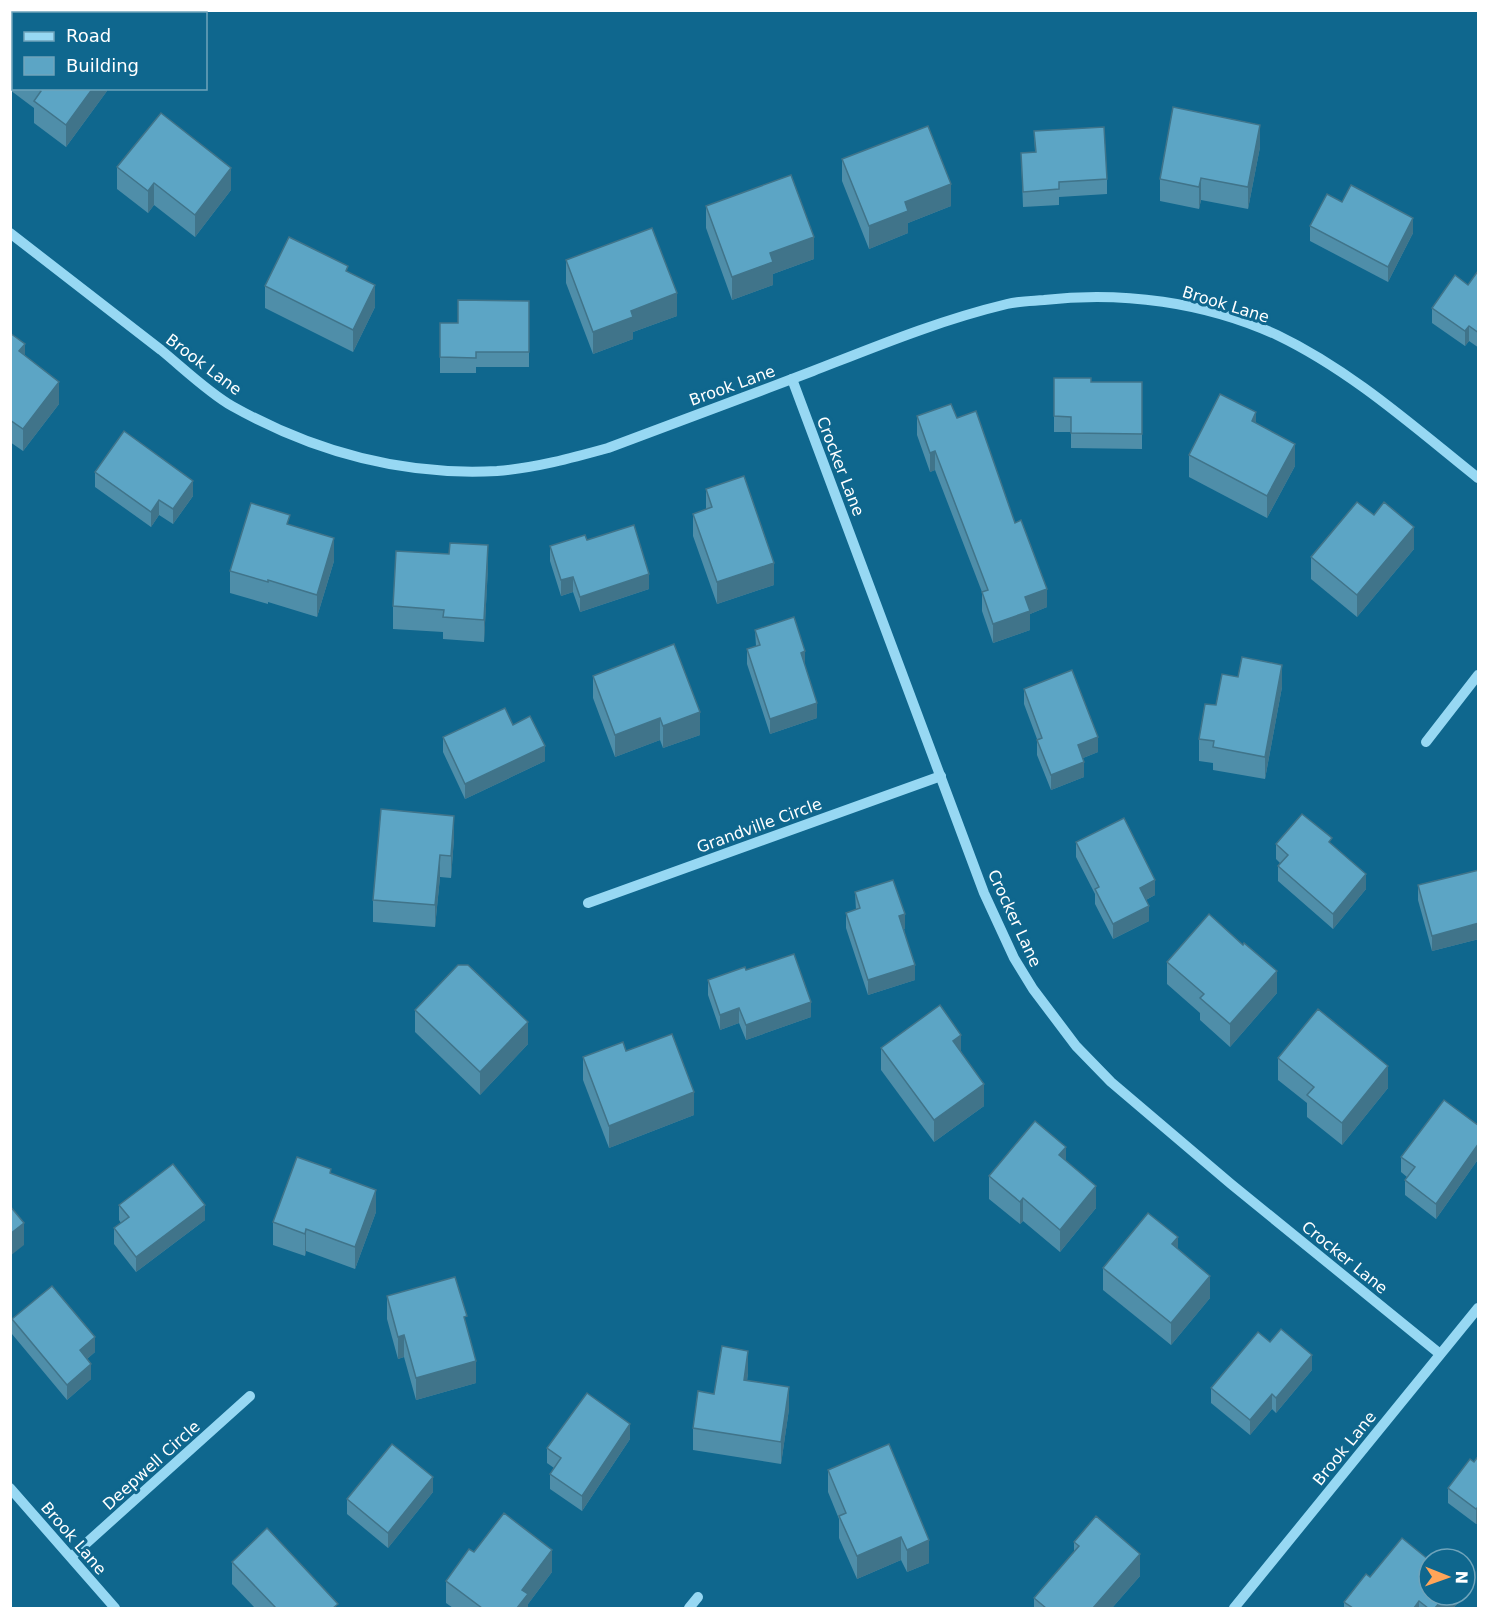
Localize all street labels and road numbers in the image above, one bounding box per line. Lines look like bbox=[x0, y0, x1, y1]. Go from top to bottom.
street label: Brook Lane bbox=[1180, 282, 1272, 327]
street label: Brook Lane bbox=[162, 330, 245, 399]
street label: Brook Lane bbox=[687, 361, 778, 410]
street label: Crocker Lane bbox=[813, 414, 868, 519]
street label: Grandville Circle bbox=[694, 794, 824, 857]
street label: Crocker Lane bbox=[984, 867, 1045, 970]
street label: Crocker Lane bbox=[1298, 1217, 1391, 1298]
street label: Brook Lane bbox=[1309, 1407, 1380, 1489]
street label: Deepwell Circle bbox=[99, 1417, 204, 1514]
street label: Brook Lane bbox=[37, 1498, 110, 1578]

